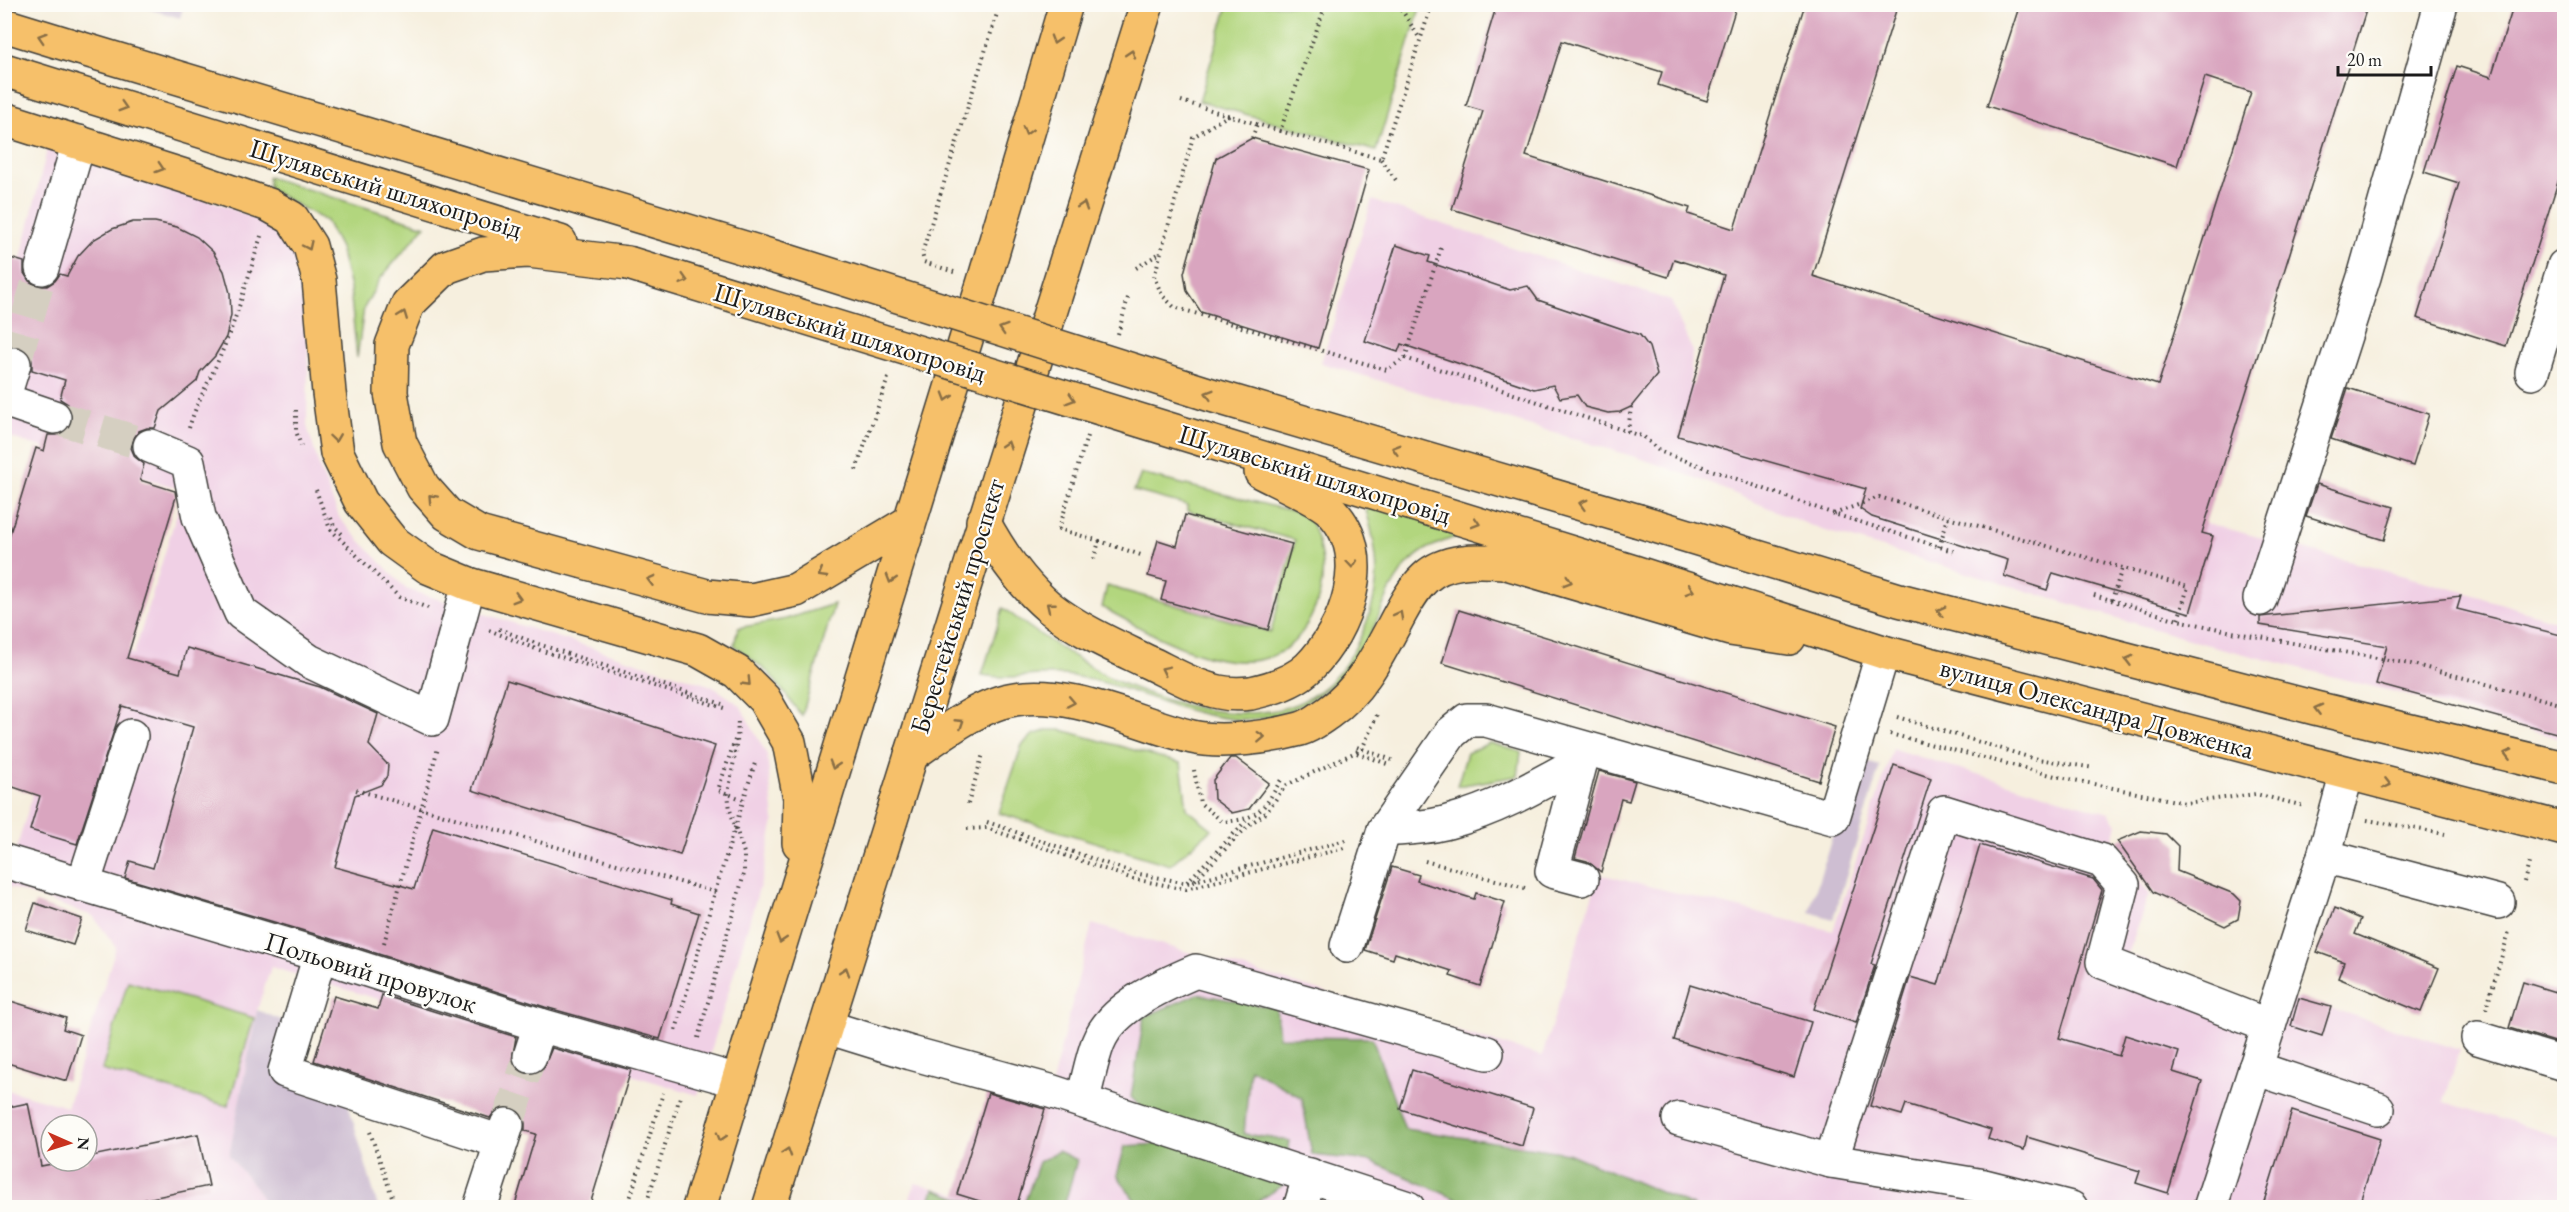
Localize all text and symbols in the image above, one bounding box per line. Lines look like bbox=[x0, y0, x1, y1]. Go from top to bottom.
one-way arrow bbox=[37, 31, 48, 44]
one-way arrow bbox=[1050, 34, 1062, 45]
scale bar bbox=[2338, 39, 2431, 77]
text: 20 m bbox=[2347, 48, 2382, 71]
one-way arrow bbox=[1124, 49, 1136, 60]
one-way arrow bbox=[117, 100, 128, 112]
one-way arrow bbox=[1022, 126, 1035, 136]
street label: Шулявський шляхопровід bbox=[246, 130, 526, 246]
one-way arrow bbox=[154, 161, 165, 173]
one-way arrow bbox=[1076, 201, 1088, 212]
one-way arrow bbox=[301, 239, 313, 250]
one-way arrow bbox=[678, 273, 689, 286]
street label: Шулявський шляхопровід bbox=[710, 274, 990, 390]
one-way arrow bbox=[396, 310, 409, 321]
one-way arrow bbox=[998, 324, 1009, 336]
one-way arrow bbox=[1204, 389, 1215, 401]
one-way arrow bbox=[942, 391, 955, 402]
one-way arrow bbox=[1065, 392, 1076, 404]
street label: Шулявський шляхопровід bbox=[1175, 416, 1455, 532]
one-way arrow bbox=[328, 433, 340, 443]
one-way arrow bbox=[1000, 440, 1012, 451]
one-way arrow bbox=[1391, 444, 1402, 456]
street label: Берестейський проспект bbox=[902, 474, 1012, 738]
one-way arrow bbox=[429, 494, 440, 505]
one-way arrow bbox=[1578, 499, 1589, 511]
one-way arrow bbox=[1470, 516, 1481, 528]
one-way arrow bbox=[1345, 559, 1358, 569]
one-way arrow bbox=[818, 567, 828, 579]
one-way arrow bbox=[886, 573, 898, 584]
one-way arrow bbox=[1562, 574, 1573, 586]
one-way arrow bbox=[646, 575, 656, 587]
one-way arrow bbox=[1684, 582, 1695, 595]
one-way arrow bbox=[511, 591, 522, 603]
one-way arrow bbox=[1045, 602, 1056, 613]
one-way arrow bbox=[1936, 605, 1946, 618]
one-way arrow bbox=[1392, 611, 1403, 621]
street label: вулиця Олександра Довженка bbox=[1936, 649, 2258, 767]
one-way arrow bbox=[2125, 654, 2135, 667]
one-way arrow bbox=[1161, 666, 1172, 678]
one-way arrow bbox=[740, 675, 751, 685]
one-way arrow bbox=[1066, 695, 1076, 708]
one-way arrow bbox=[2313, 703, 2323, 716]
one-way arrow bbox=[954, 718, 964, 730]
one-way arrow bbox=[1257, 730, 1266, 743]
one-way arrow bbox=[2503, 749, 2513, 762]
one-way arrow bbox=[829, 759, 841, 770]
one-way arrow bbox=[2382, 776, 2392, 789]
street label: Польовий провулок bbox=[261, 923, 481, 1021]
one-way arrow bbox=[776, 933, 788, 944]
one-way arrow bbox=[837, 966, 850, 977]
north arrow bbox=[39, 1113, 99, 1173]
one-way arrow bbox=[715, 1131, 728, 1142]
text: N bbox=[73, 1137, 94, 1151]
one-way arrow bbox=[780, 1147, 792, 1158]

